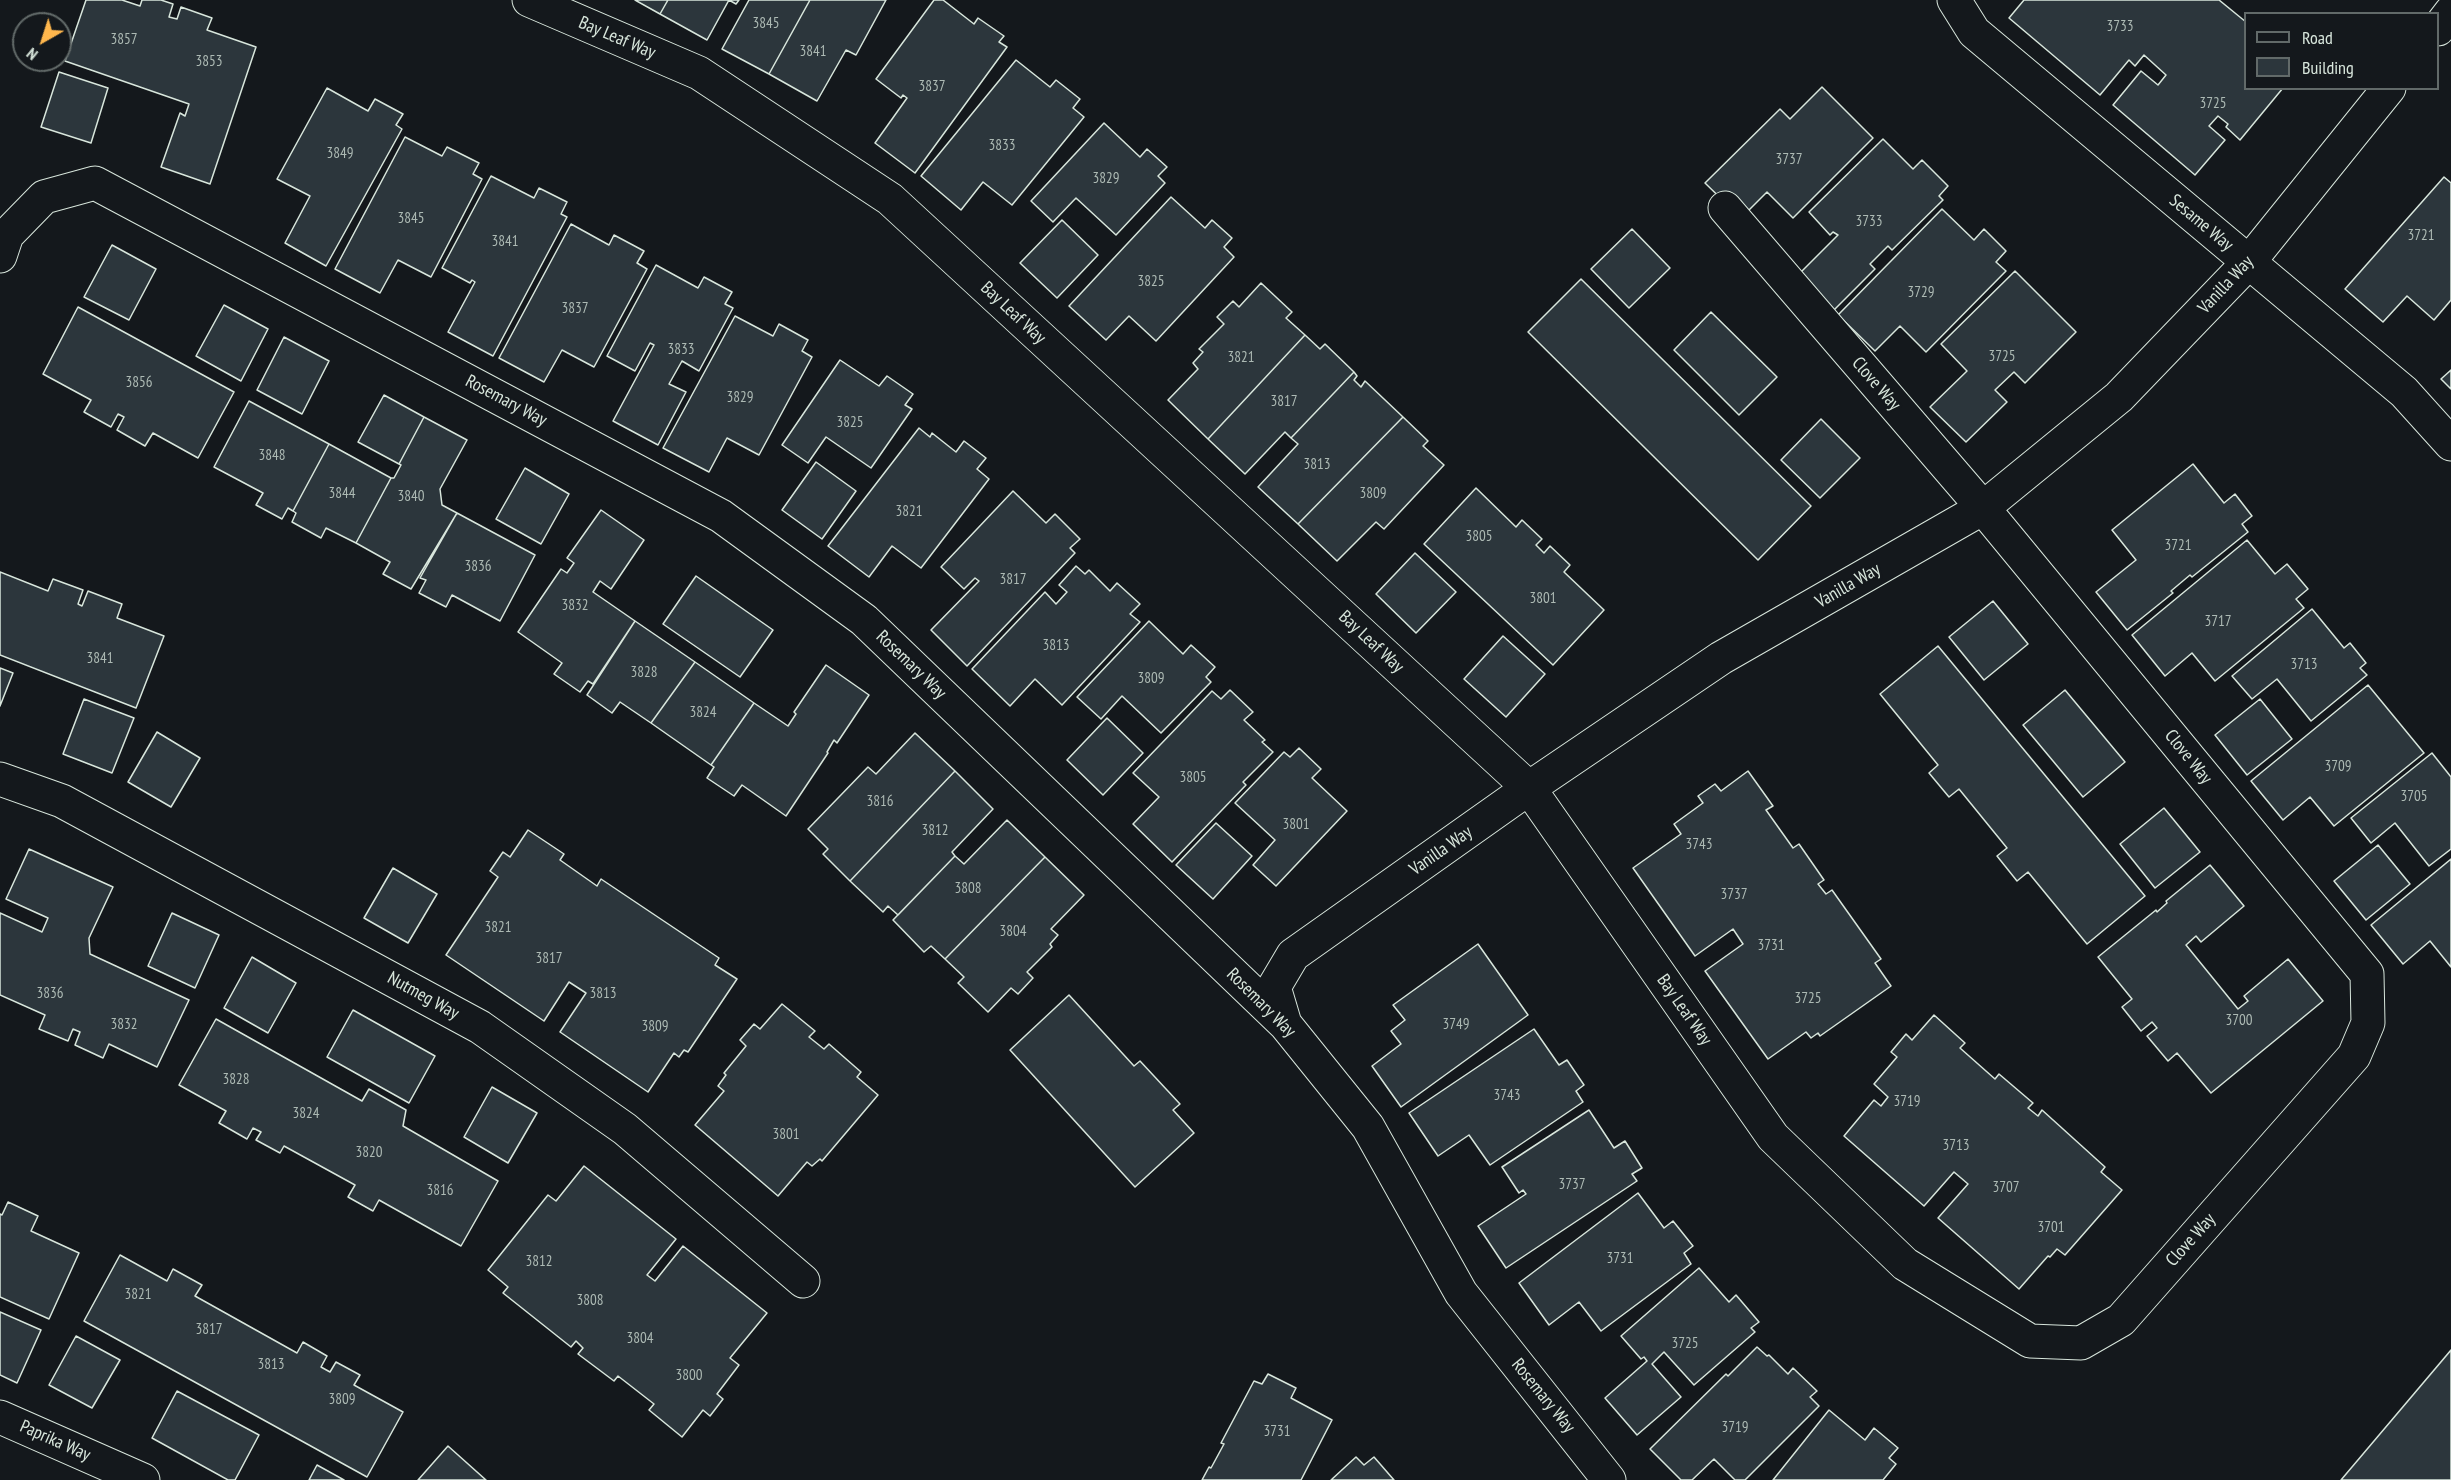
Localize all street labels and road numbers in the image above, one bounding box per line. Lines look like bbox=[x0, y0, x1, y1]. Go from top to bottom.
street label: Bay Leaf Way bbox=[575, 12, 659, 64]
street label: Sesame Way bbox=[2165, 190, 2237, 256]
street label: Vanilla Way bbox=[2194, 252, 2258, 318]
street label: Bay Leaf Way bbox=[976, 277, 1050, 349]
street label: Clove Way bbox=[1847, 353, 1905, 415]
street label: Rosemary Way bbox=[462, 371, 550, 431]
street label: Vanilla Way bbox=[1812, 559, 1884, 613]
street label: Bay Leaf Way bbox=[1334, 606, 1408, 678]
street label: Rosemary Way bbox=[871, 626, 951, 704]
street label: Clove Way bbox=[2160, 725, 2216, 789]
street label: Vanilla Way bbox=[1406, 822, 1476, 880]
street label: Rosemary Way bbox=[1222, 964, 1300, 1042]
street label: Nutmeg Way bbox=[383, 968, 463, 1024]
street label: Bay Leaf Way bbox=[1652, 970, 1716, 1050]
street label: Clove Way bbox=[2162, 1209, 2220, 1271]
street label: Rosemary Way bbox=[1507, 1355, 1579, 1437]
street label: Paprika Way bbox=[16, 1416, 94, 1466]

